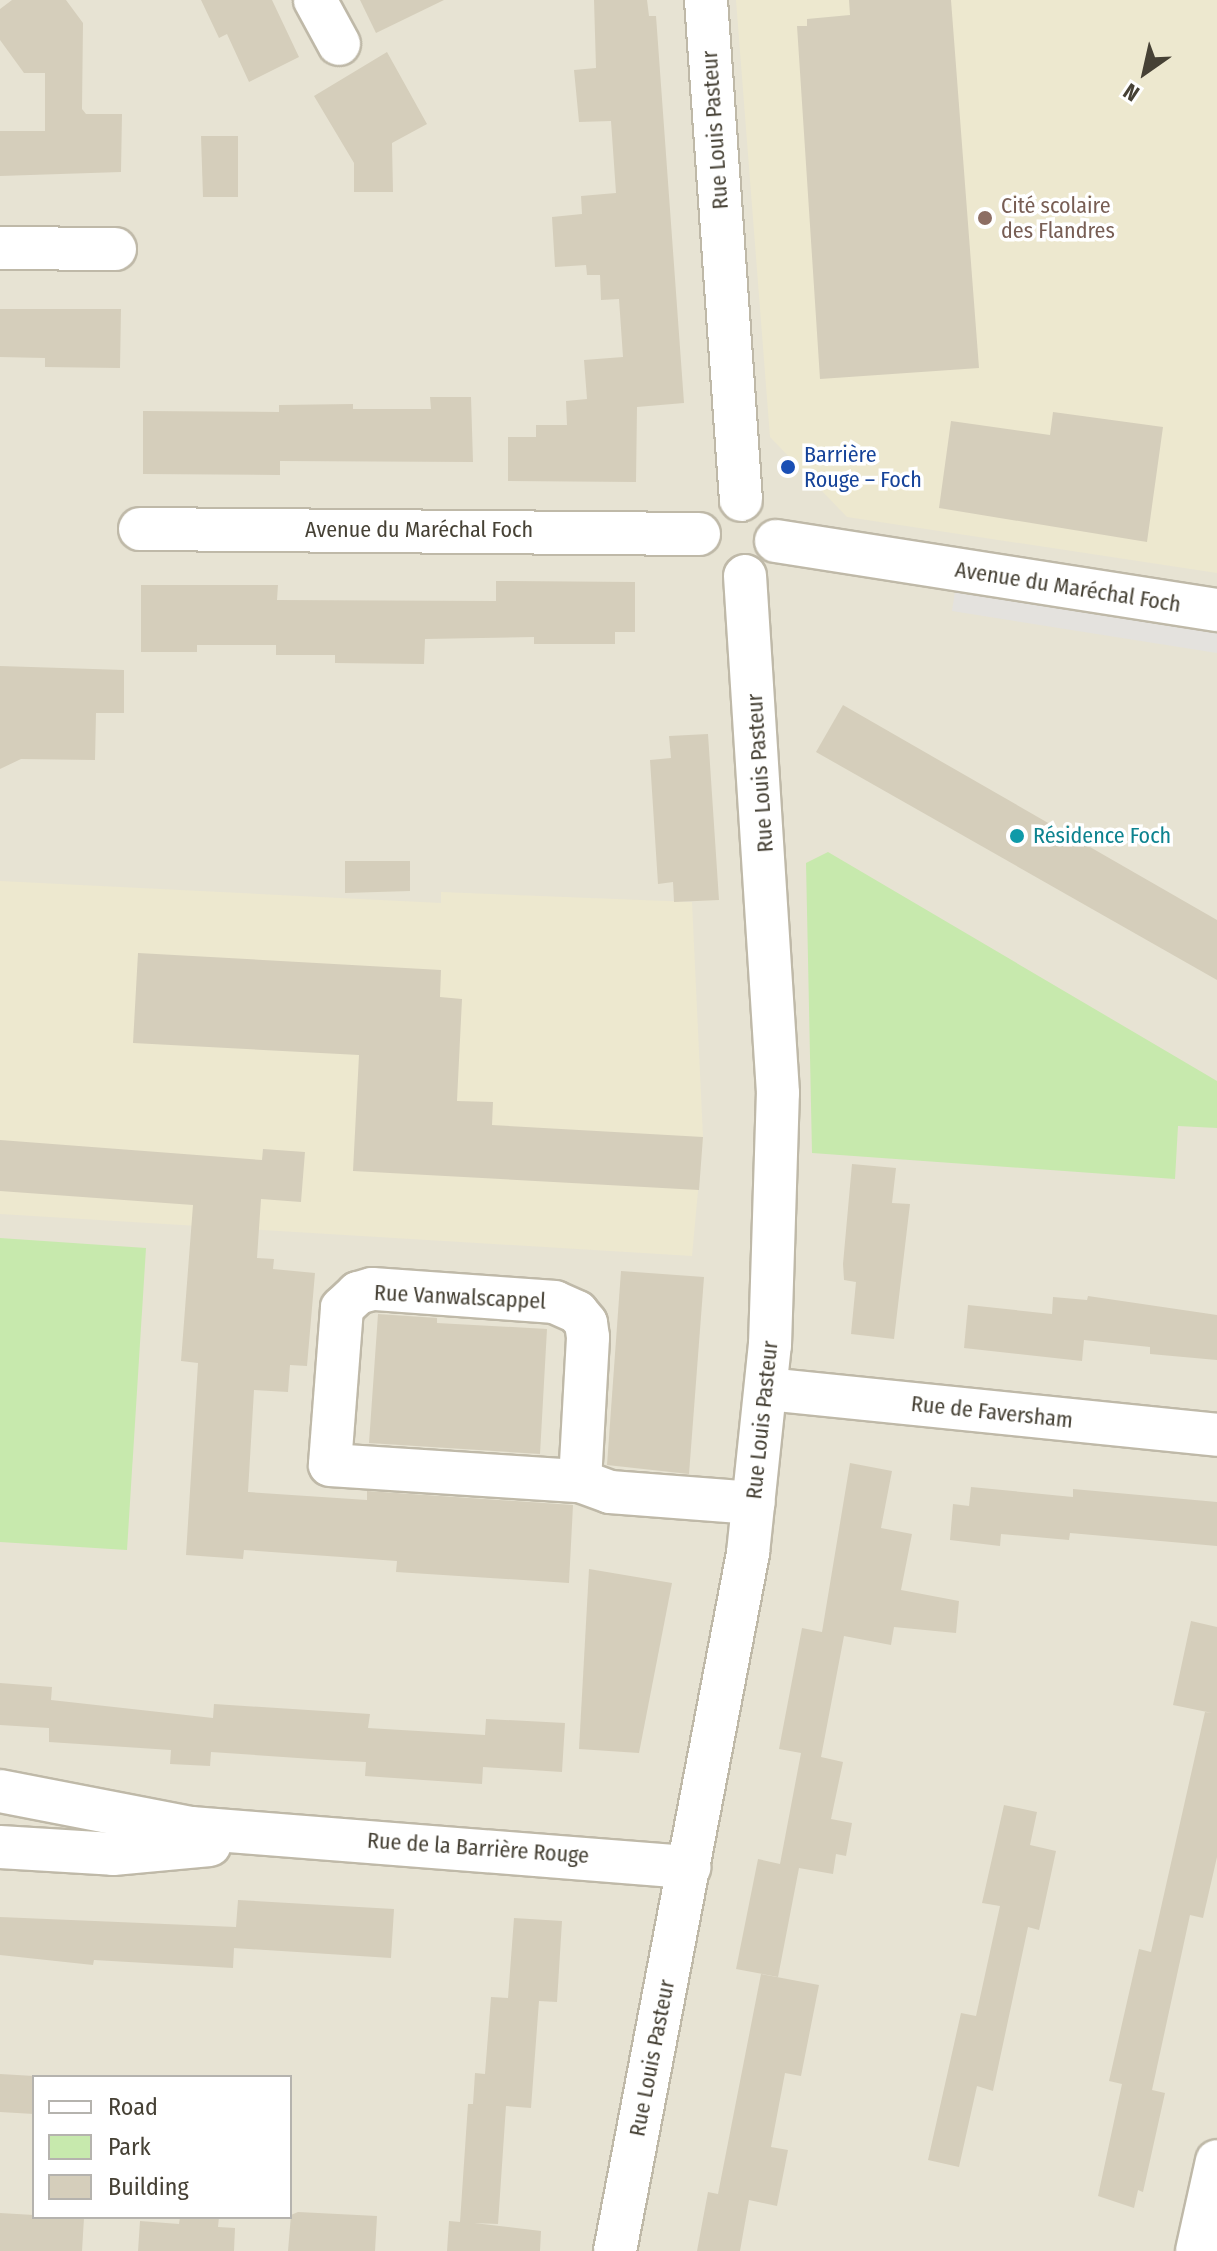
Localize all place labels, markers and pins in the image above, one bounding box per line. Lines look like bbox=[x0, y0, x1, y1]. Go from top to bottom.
place label: Cité scolaire des Flandres bbox=[1001, 192, 1115, 244]
marker: Cité scolaire des Flandres bbox=[976, 209, 994, 227]
place label: Barrière Rouge – Foch bbox=[804, 441, 922, 492]
marker: Barrière Rouge – Foch bbox=[779, 458, 797, 476]
place label: Résidence Foch bbox=[1033, 823, 1171, 849]
marker: Résidence Foch bbox=[1008, 827, 1026, 845]

